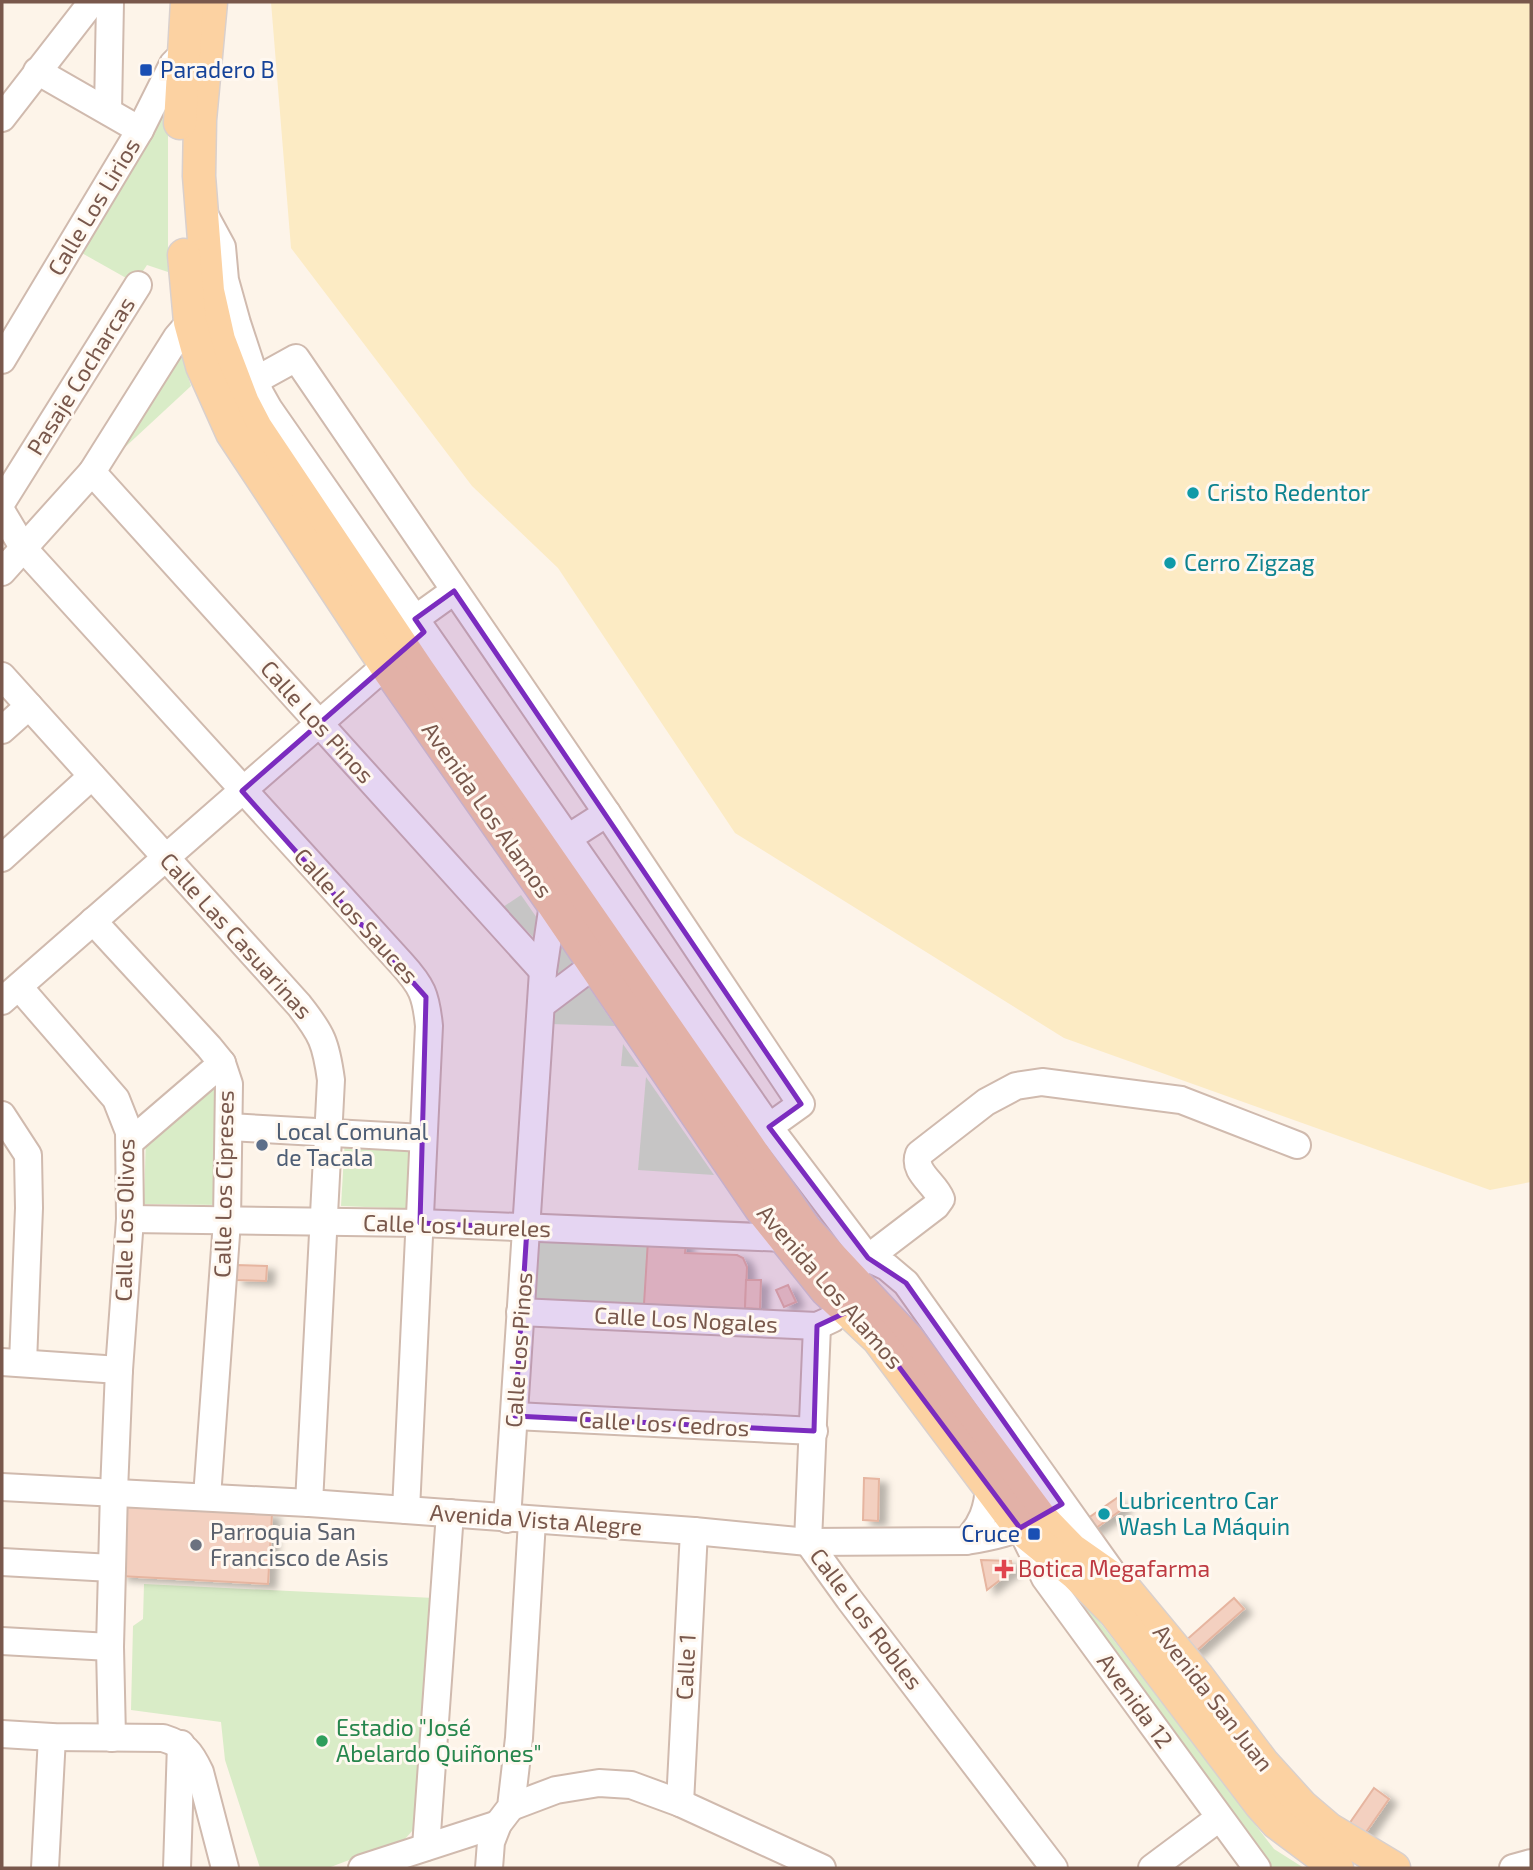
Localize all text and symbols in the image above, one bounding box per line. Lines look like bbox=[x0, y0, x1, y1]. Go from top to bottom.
place label: Paradero B bbox=[160, 55, 275, 83]
marker: Paradero B bbox=[138, 62, 154, 78]
street label: Calle Los Lirios bbox=[41, 133, 145, 280]
street label: Pasaje Cocharcas bbox=[20, 291, 140, 460]
place label: Cristo Redentor bbox=[1207, 478, 1370, 506]
marker: Cristo Redentor bbox=[1185, 485, 1201, 501]
place label: Cerro Zigzag bbox=[1184, 548, 1315, 576]
marker: Cerro Zigzag bbox=[1162, 555, 1178, 571]
street label: Calle Los Pinos bbox=[255, 654, 380, 789]
street label: Avenida Los Alamos bbox=[417, 716, 559, 903]
street label: Calle Los Sauces bbox=[289, 842, 425, 989]
street label: Calle Las Casuarinas bbox=[155, 846, 319, 1024]
street label: Calle Los Cipreses bbox=[207, 1090, 239, 1278]
place label: Local Comunal de Tacala bbox=[276, 1117, 429, 1171]
marker: Local Comunal de Tacala bbox=[254, 1137, 270, 1153]
street label: Calle Los Olivos bbox=[109, 1138, 139, 1302]
street label: Avenida Los Alamos bbox=[752, 1199, 910, 1374]
street label: Calle Los Laureles bbox=[362, 1208, 552, 1242]
street label: Calle Los Pinos bbox=[499, 1271, 537, 1429]
street label: Calle Los Nogales bbox=[593, 1300, 779, 1338]
street label: Calle Los Cedros bbox=[578, 1405, 750, 1441]
place label: Lubricentro Car Wash La Máquin bbox=[1118, 1486, 1290, 1540]
street label: Avenida Vista Alegre bbox=[429, 1498, 643, 1540]
marker: Lubricentro Car Wash La Máquin bbox=[1096, 1506, 1112, 1522]
place label: Parroquia San Francisco de Asis bbox=[210, 1517, 389, 1571]
place label: Cruce bbox=[961, 1519, 1020, 1547]
marker: Cruce bbox=[1026, 1526, 1042, 1542]
marker: Parroquia San Francisco de Asis bbox=[188, 1537, 204, 1553]
street label: Calle Los Robles bbox=[805, 1542, 929, 1695]
place label: Botica Megafarma bbox=[1018, 1554, 1210, 1582]
marker: Botica Megafarma bbox=[996, 1561, 1012, 1577]
street label: Avenida San Juan bbox=[1148, 1618, 1280, 1776]
street label: Calle 1 bbox=[669, 1633, 701, 1701]
street label: Avenida 12 bbox=[1092, 1648, 1180, 1753]
place label: Estadio "José Abelardo Quiñones" bbox=[336, 1713, 542, 1767]
marker: Estadio "José Abelardo Quiñones" bbox=[314, 1733, 330, 1749]

